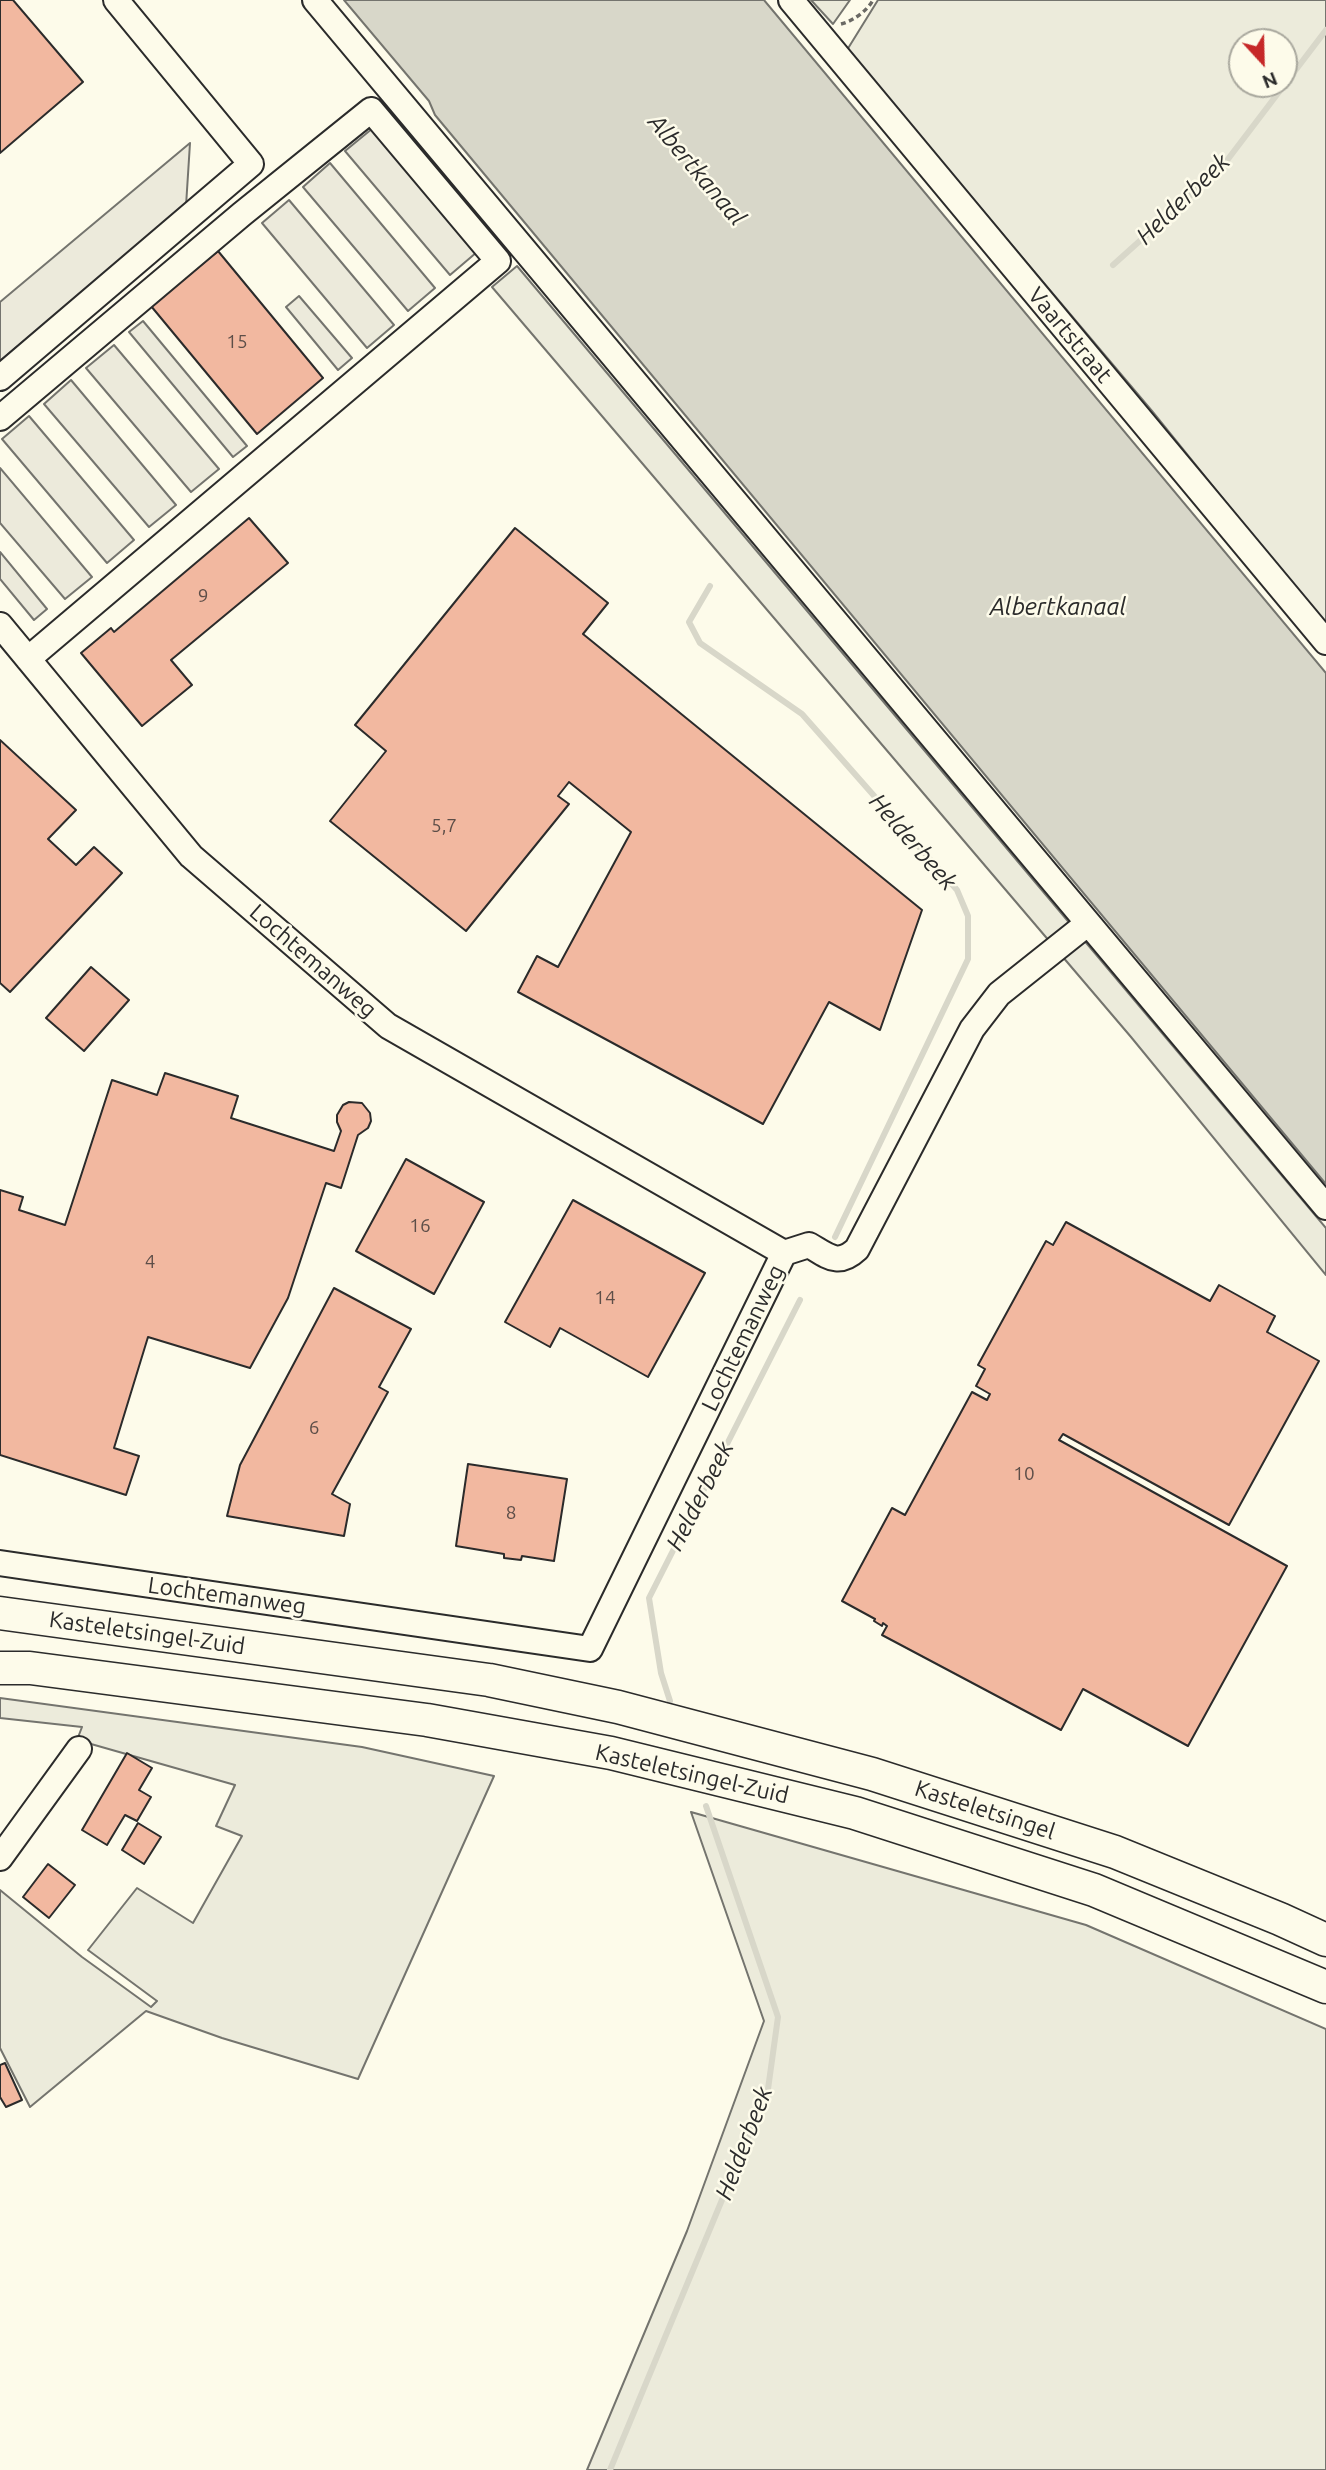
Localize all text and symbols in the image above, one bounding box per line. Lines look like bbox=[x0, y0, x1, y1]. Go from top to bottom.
north arrow bbox=[1228, 28, 1298, 98]
text: N bbox=[1259, 68, 1281, 93]
water label: Albertkanaal bbox=[642, 108, 752, 232]
water label: Helderbeek bbox=[1130, 147, 1236, 251]
street label: Vaartstraat bbox=[1022, 282, 1118, 388]
house number: 15 bbox=[226, 331, 248, 353]
house number: 9 bbox=[198, 585, 208, 607]
water label: Albertkanaal bbox=[990, 593, 1126, 621]
water label: Helderbeek bbox=[863, 788, 963, 896]
house number: 5,7 bbox=[431, 815, 457, 837]
street label: Lochtemanweg bbox=[244, 898, 382, 1024]
house number: 16 bbox=[409, 1215, 431, 1237]
house number: 4 bbox=[145, 1251, 155, 1273]
street label: Lochtemanweg bbox=[696, 1260, 790, 1416]
house number: 14 bbox=[594, 1287, 616, 1309]
house number: 6 bbox=[309, 1417, 319, 1439]
water label: Helderbeek bbox=[660, 1436, 740, 1556]
house number: 10 bbox=[1013, 1463, 1035, 1485]
house number: 8 bbox=[506, 1502, 516, 1524]
street label: Lochtemanweg bbox=[146, 1571, 308, 1621]
street label: Kasteletsingel-Zuid bbox=[47, 1606, 247, 1660]
street label: Kasteletsingel-Zuid bbox=[593, 1738, 791, 1810]
street label: Kasteletsingel bbox=[911, 1774, 1059, 1846]
water label: Helderbeek bbox=[709, 2082, 779, 2204]

